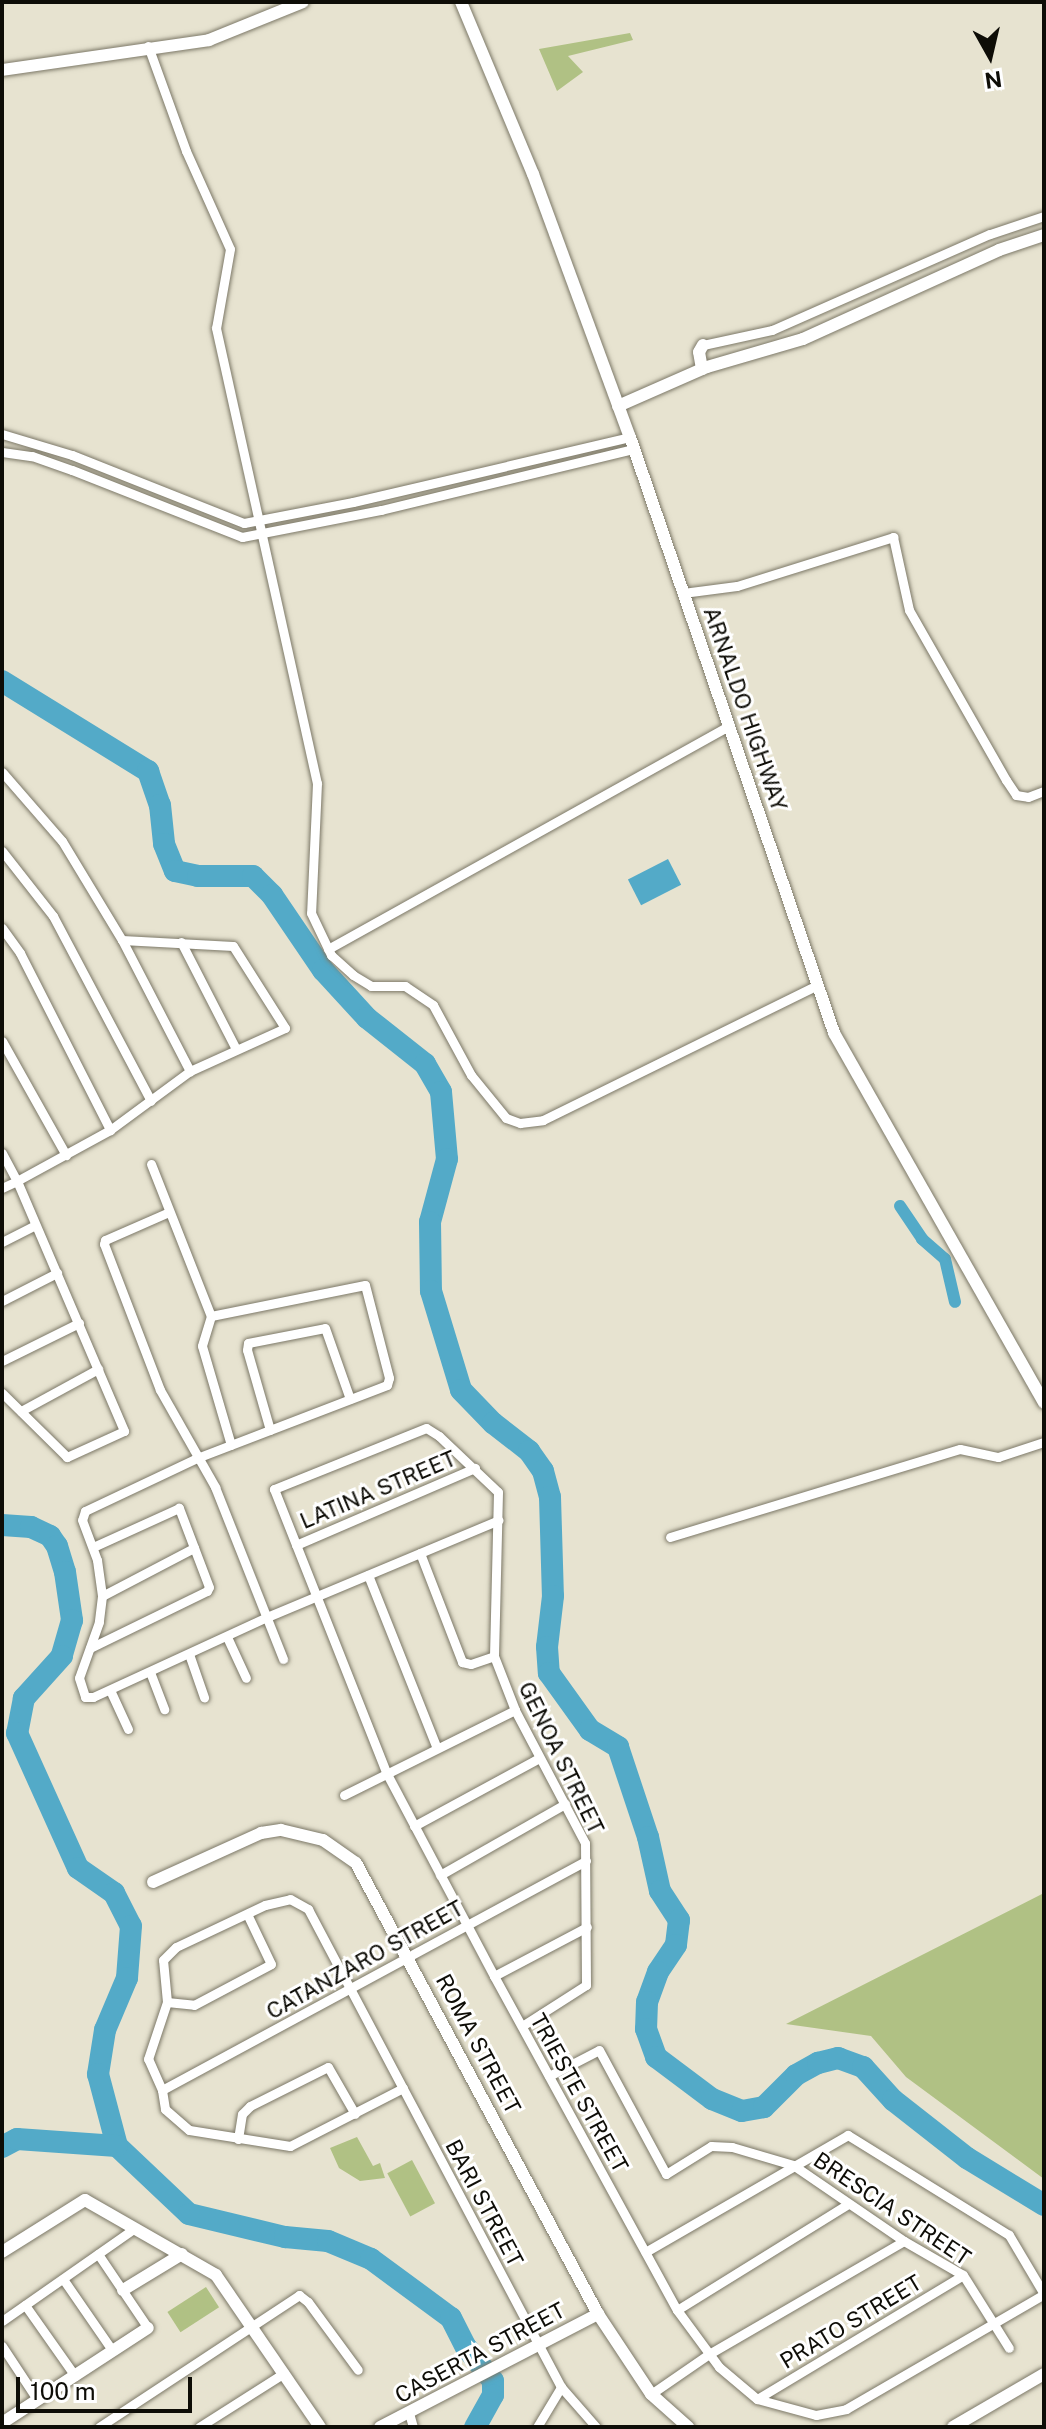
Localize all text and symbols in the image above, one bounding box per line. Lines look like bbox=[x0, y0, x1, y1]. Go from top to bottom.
north arrow bbox=[950, 16, 1030, 96]
text: N bbox=[983, 66, 1004, 94]
street label: ARNALDO HIGHWAY bbox=[698, 604, 792, 814]
street label: LATINA STREET bbox=[296, 1445, 460, 1535]
street label: GENOA STREET bbox=[513, 1678, 609, 1838]
street label: CATANZARO STREET bbox=[262, 1895, 468, 2025]
street label: ROMA STREET bbox=[430, 1970, 526, 2118]
street label: TRIESTE STREET bbox=[524, 2009, 634, 2177]
street label: BARI STREET bbox=[440, 2135, 528, 2271]
street label: BRESCIA STREET bbox=[809, 2147, 975, 2271]
street label: PRATO STREET bbox=[776, 2269, 926, 2375]
street label: CASERTA STREET bbox=[391, 2297, 569, 2409]
scale bar bbox=[20, 2361, 196, 2411]
text: 100 m bbox=[30, 2377, 96, 2405]

